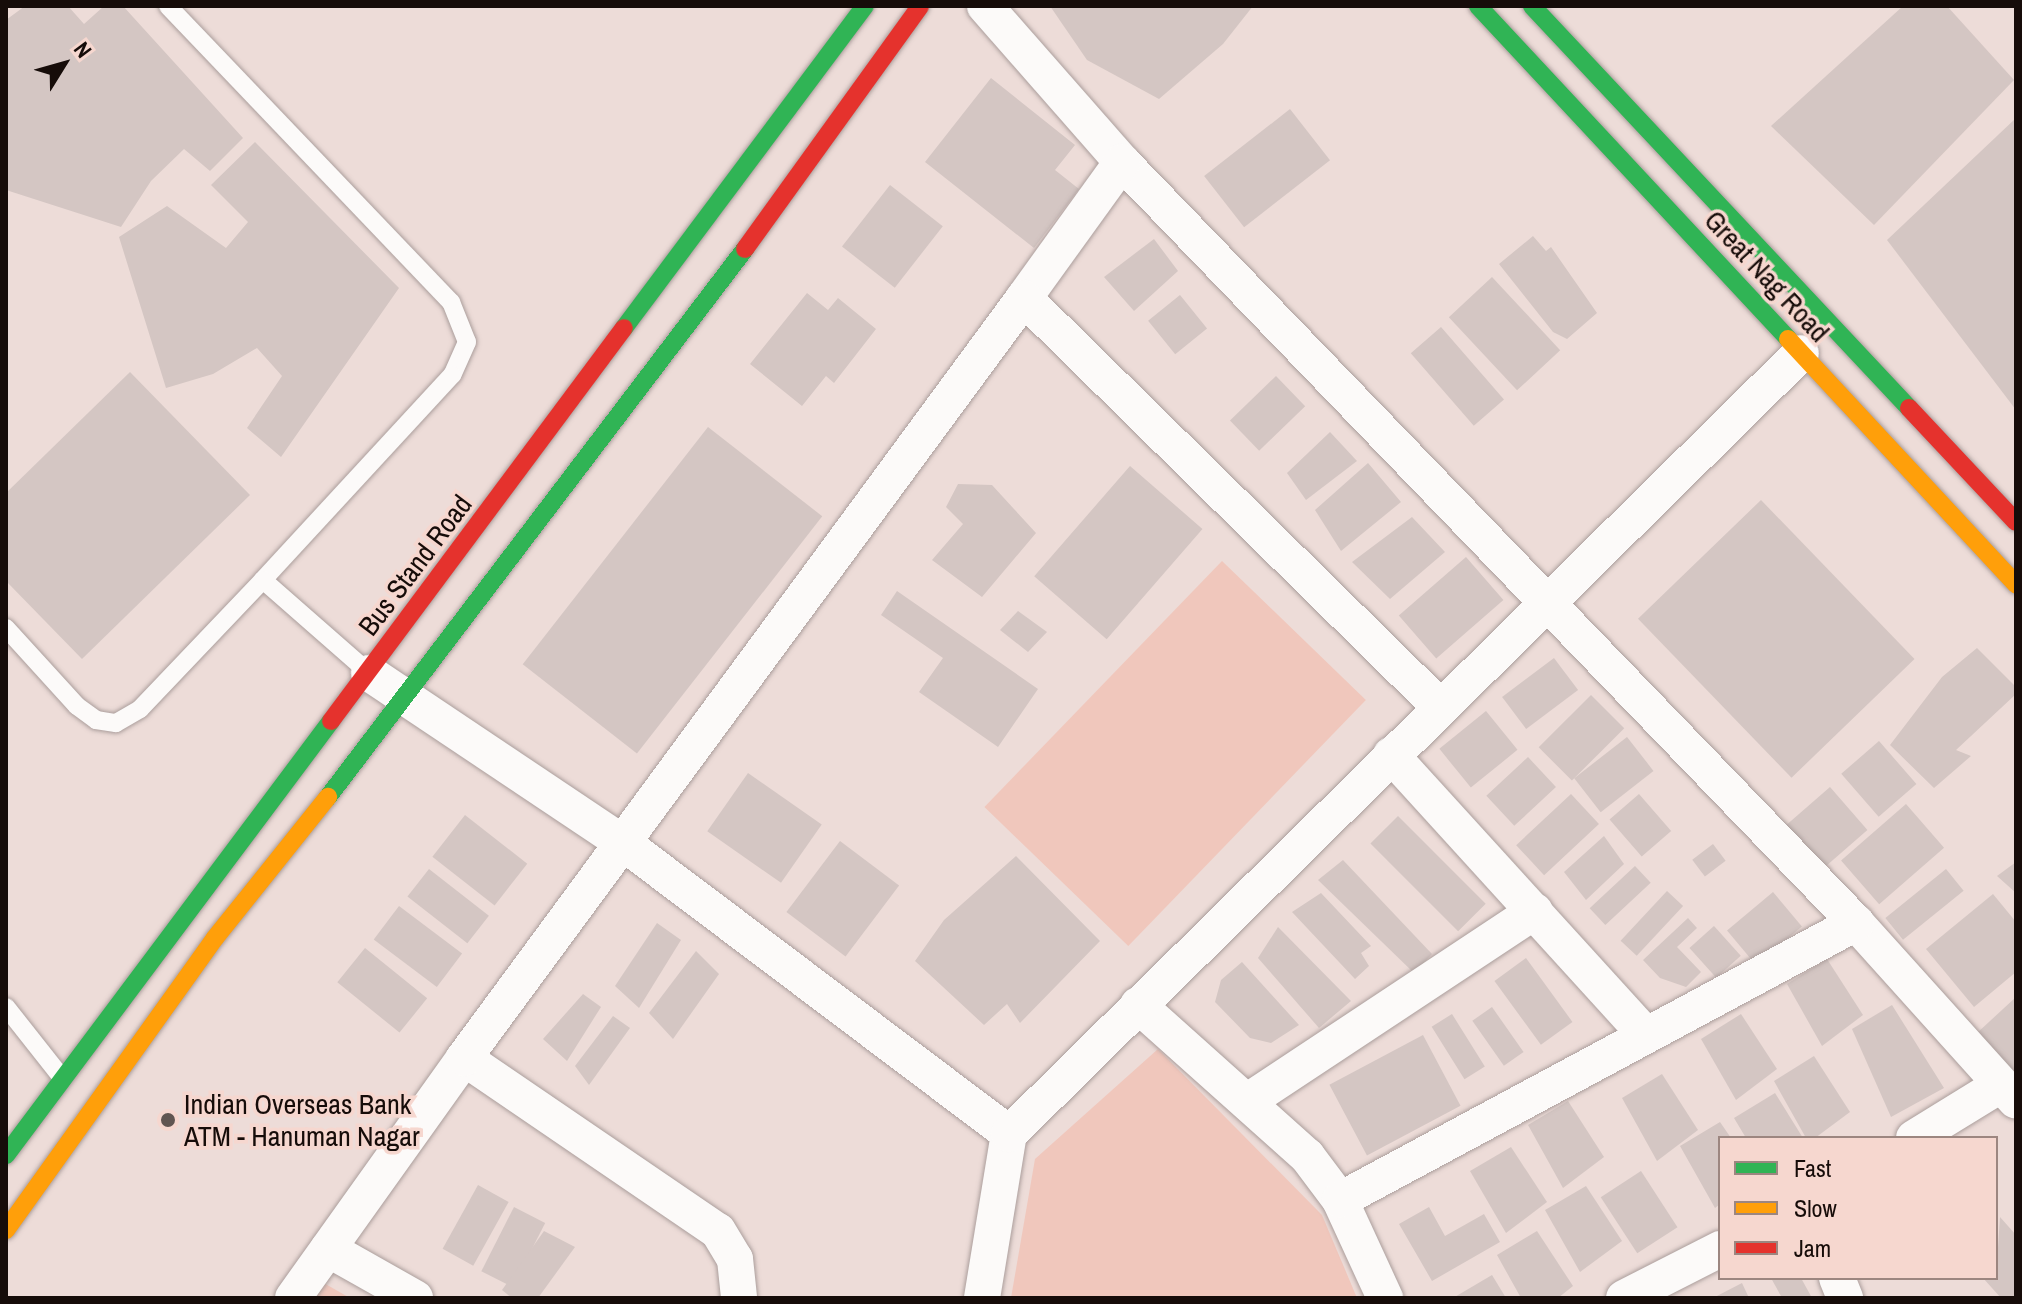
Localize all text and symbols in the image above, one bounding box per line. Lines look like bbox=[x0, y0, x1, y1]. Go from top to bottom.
north arrow bbox=[24, 24, 104, 104]
text: N bbox=[67, 35, 99, 64]
street label: Great Nag Road bbox=[1698, 203, 1836, 349]
street label: Bus Stand Road bbox=[351, 488, 479, 642]
place label: Indian Overseas Bank ATM - Hanuman Nagar bbox=[184, 1087, 420, 1153]
marker: Indian Overseas Bank ATM - Hanuman Nagar bbox=[159, 1111, 177, 1129]
legend bbox=[1718, 1136, 1998, 1280]
text: Fast bbox=[1794, 1152, 1831, 1184]
text: Slow bbox=[1794, 1192, 1837, 1224]
text: Jam bbox=[1794, 1232, 1831, 1264]

